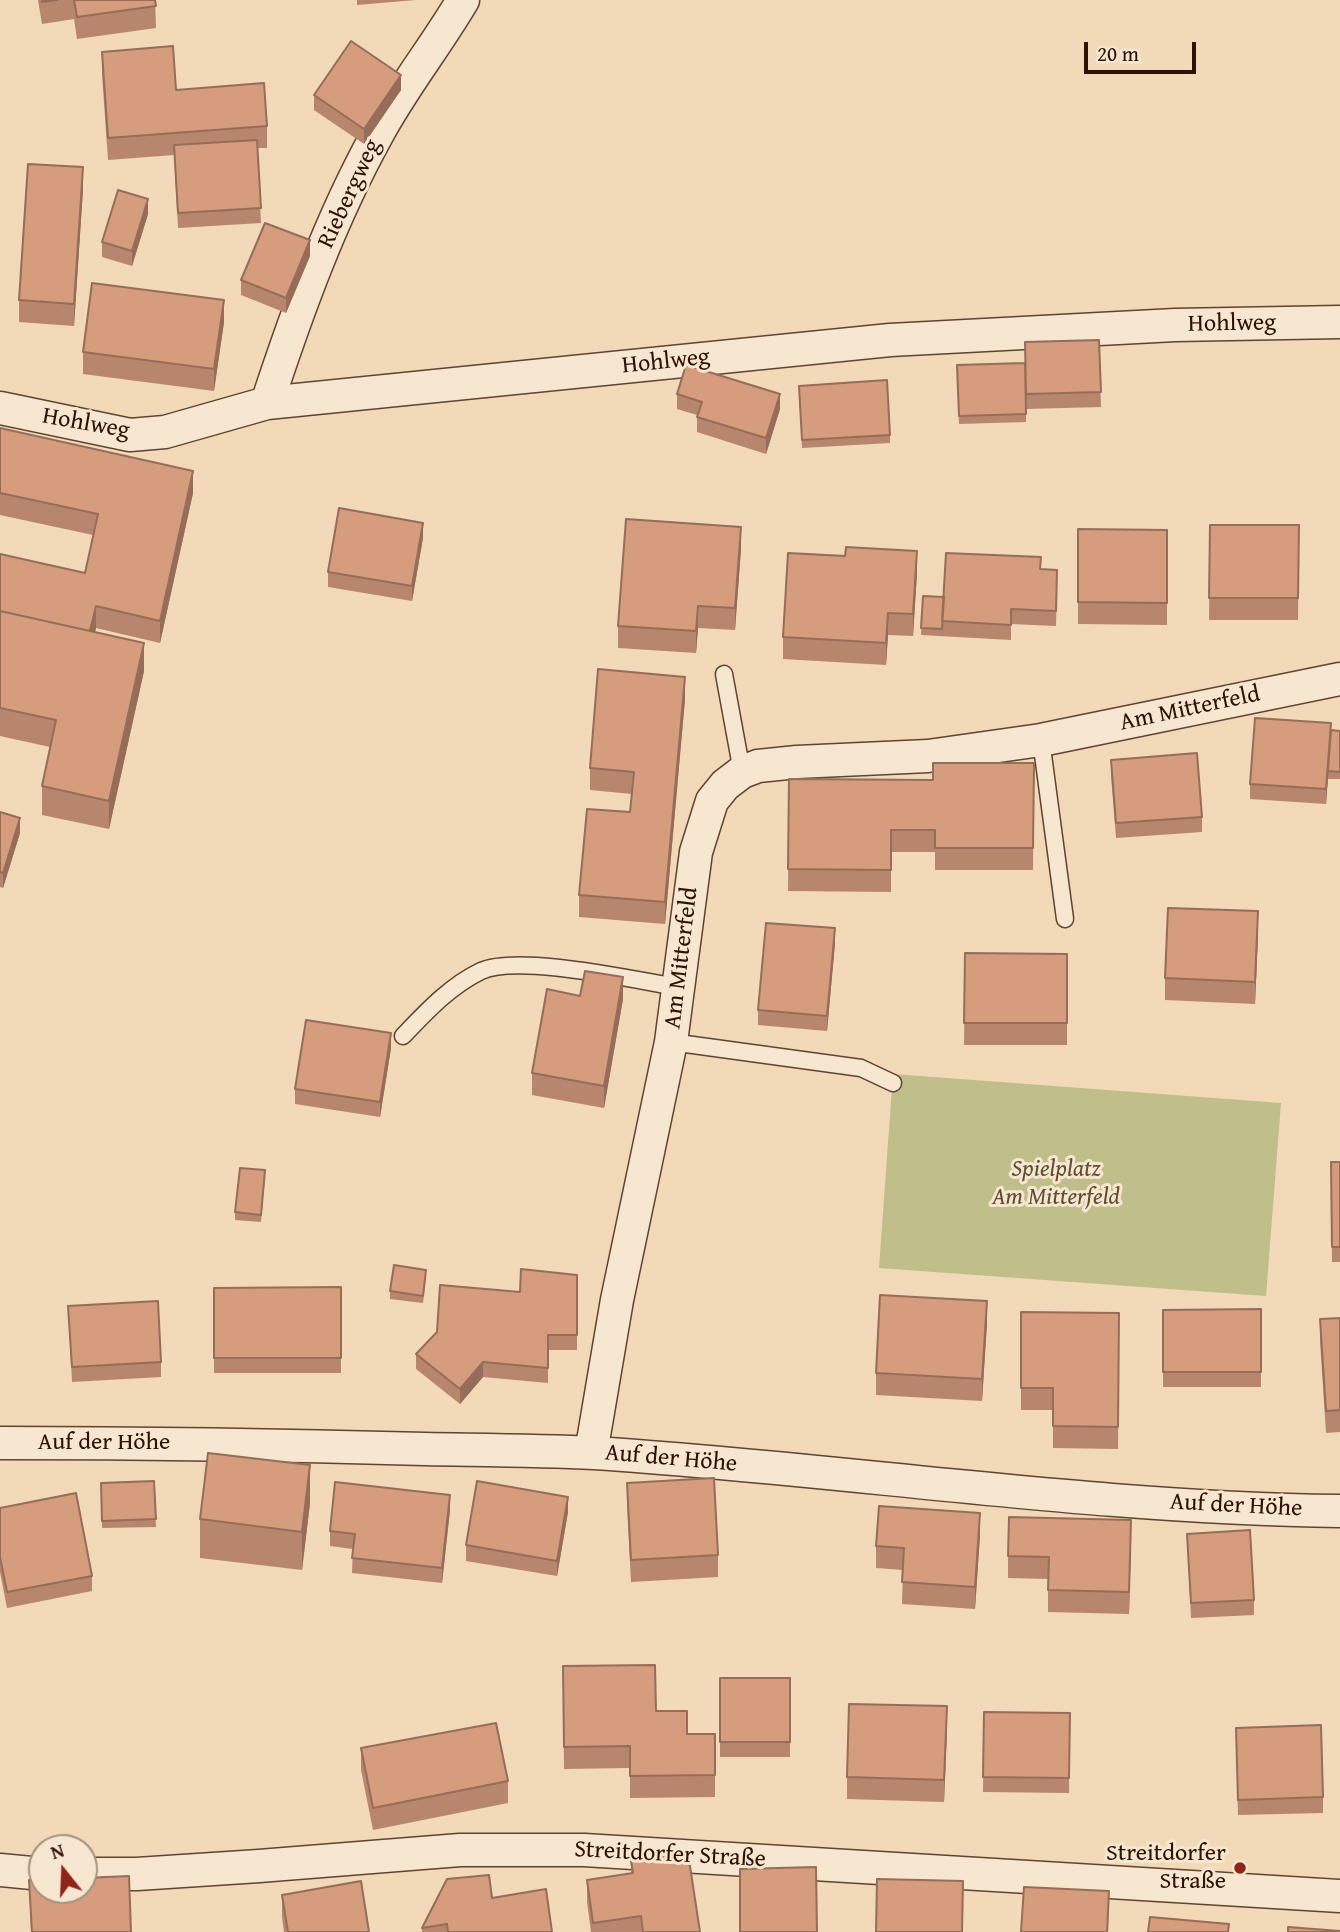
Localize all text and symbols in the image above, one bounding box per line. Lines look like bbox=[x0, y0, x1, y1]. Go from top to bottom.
scale bar bbox=[1088, 28, 1200, 72]
text: 20 m bbox=[1097, 38, 1139, 69]
street label: Riebergweg bbox=[312, 135, 388, 253]
street label: Hohlweg bbox=[1188, 309, 1276, 339]
street label: Hohlweg bbox=[621, 343, 711, 381]
street label: Hohlweg bbox=[40, 402, 132, 446]
street label: Am Mitterfeld bbox=[1117, 680, 1263, 738]
street label: Am Mitterfeld bbox=[659, 886, 705, 1030]
park label: Spielplatz Am Mitterfeld bbox=[992, 1156, 1120, 1212]
street label: Auf der Höhe bbox=[38, 1429, 170, 1457]
street label: Auf der Höhe bbox=[604, 1439, 738, 1479]
street label: Auf der Höhe bbox=[1169, 1488, 1303, 1524]
north arrow bbox=[28, 1834, 98, 1904]
text: N bbox=[47, 1836, 67, 1866]
street label: Streitdorfer Straße bbox=[573, 1836, 767, 1874]
place label: Streitdorfer Straße bbox=[1106, 1840, 1226, 1896]
marker: Streitdorfer Straße bbox=[1232, 1860, 1248, 1876]

